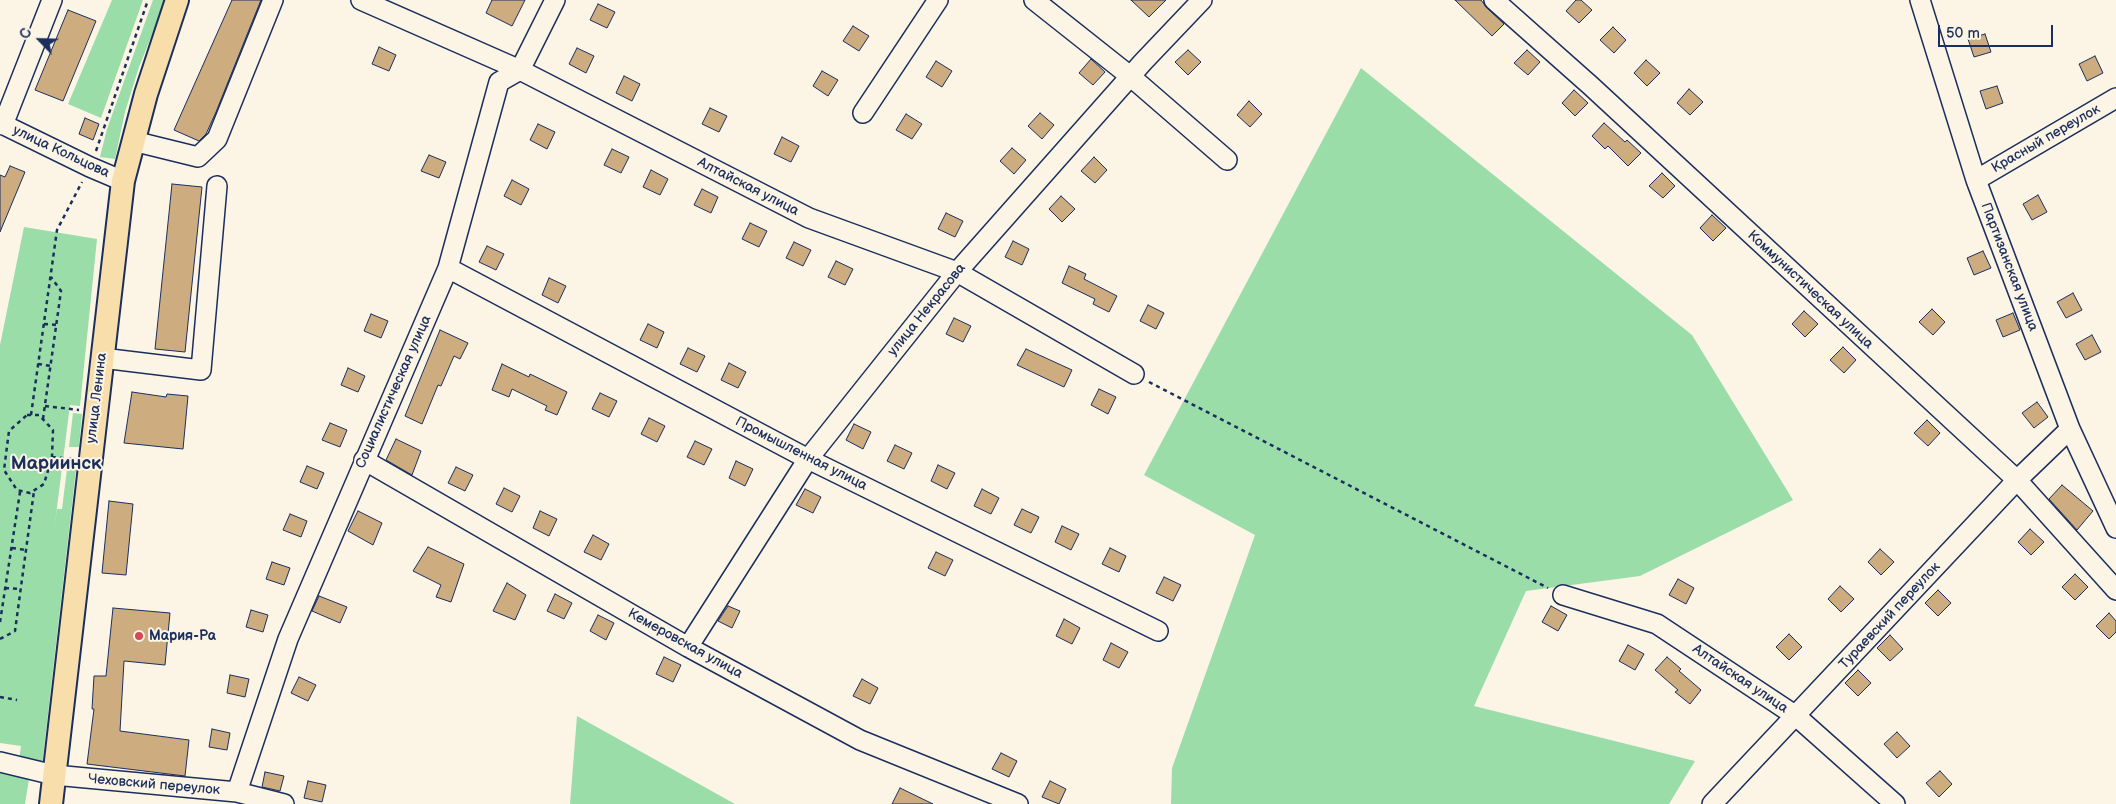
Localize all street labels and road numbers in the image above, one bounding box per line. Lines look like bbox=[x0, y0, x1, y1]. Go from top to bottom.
street label: Красный переулок bbox=[1989, 101, 2103, 177]
street label: улица Кольцова bbox=[10, 122, 112, 182]
street label: Алтайская улица bbox=[694, 154, 802, 220]
street label: Партизанская улица bbox=[1977, 200, 2041, 334]
street label: Коммунистическая улица bbox=[1744, 227, 1876, 353]
street label: улица Некрасова bbox=[885, 260, 969, 360]
street label: Социалистическая улица bbox=[353, 313, 435, 471]
street label: улица Ленина bbox=[83, 352, 111, 444]
street label: Промышленная улица bbox=[732, 413, 870, 495]
street label: Тураевский переулок bbox=[1836, 559, 1944, 673]
street label: Кемеровская улица bbox=[625, 605, 745, 683]
street label: Алтайская улица bbox=[1689, 641, 1791, 717]
street label: Чеховский переулок bbox=[87, 771, 221, 799]

